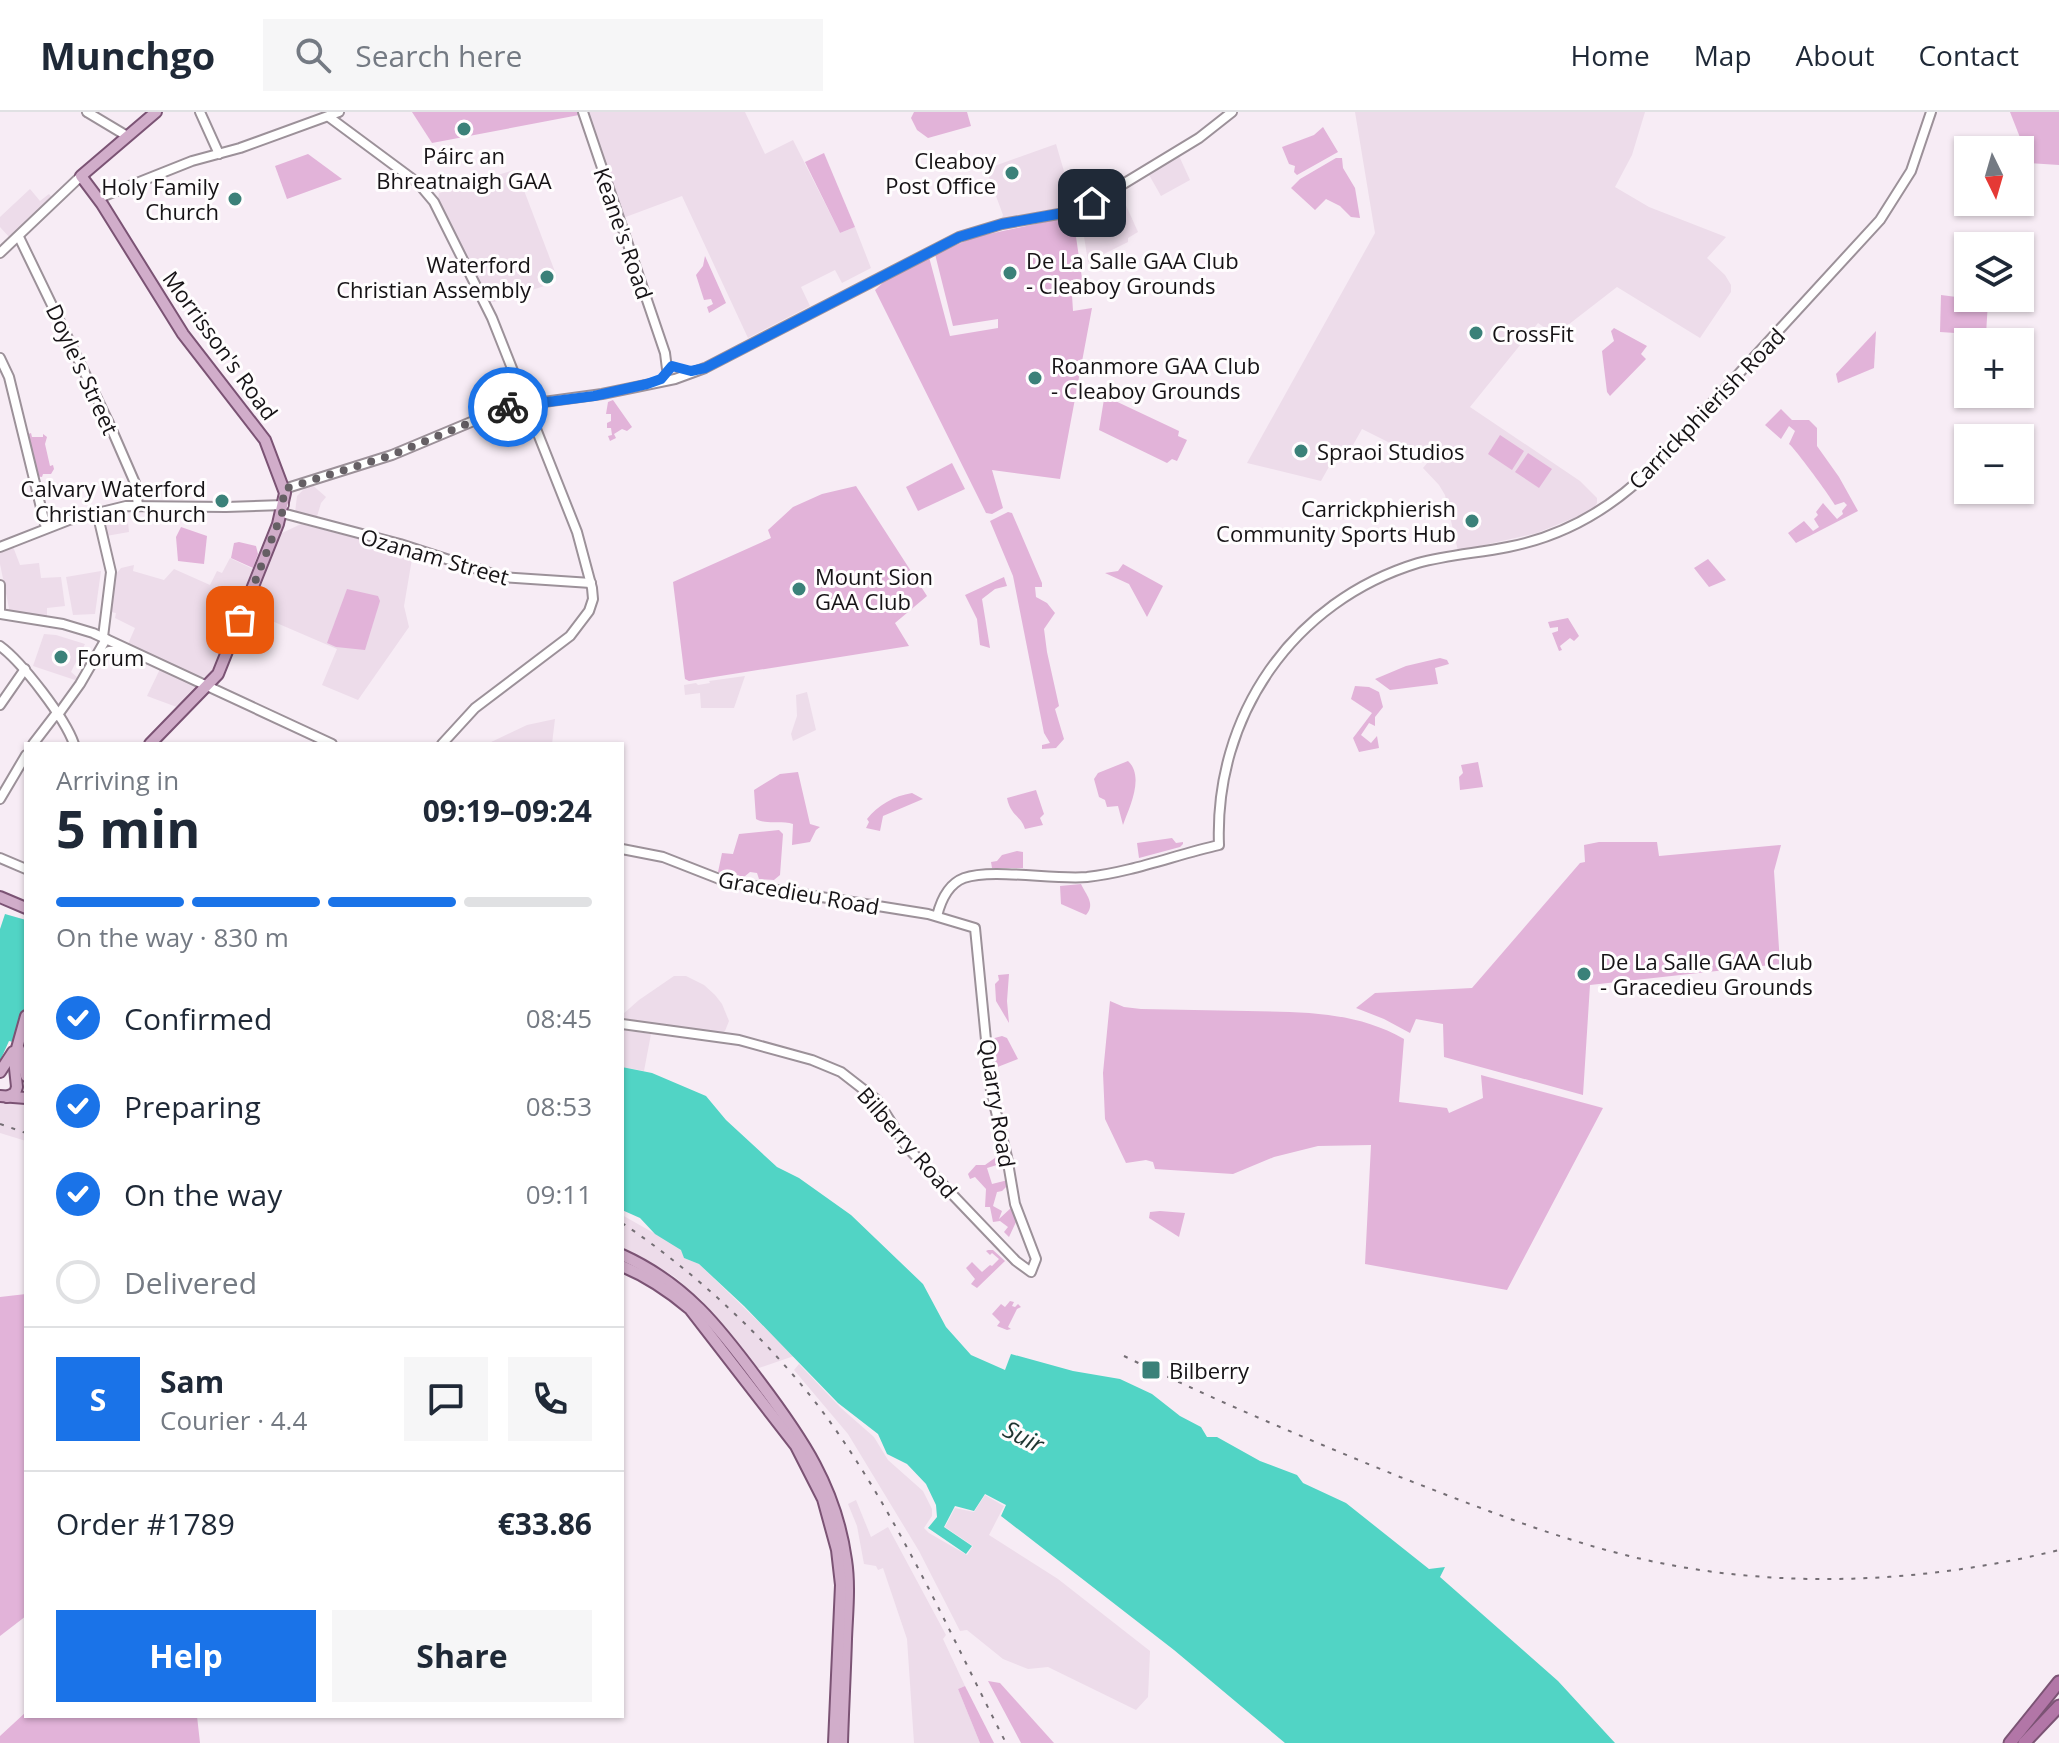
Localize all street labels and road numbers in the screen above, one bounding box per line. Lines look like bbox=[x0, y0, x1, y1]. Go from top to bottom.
street label: Keane's Road bbox=[587, 163, 661, 303]
street label: Morrisson's Road bbox=[157, 264, 285, 426]
street label: Doyle's Street bbox=[40, 299, 126, 439]
street label: Carrickphierish Road bbox=[1621, 321, 1791, 495]
street label: Ozanam Street bbox=[357, 521, 513, 592]
street label: Gracedieu Road bbox=[716, 863, 882, 921]
street label: Quarry Road bbox=[973, 1036, 1023, 1170]
street label: Bilberry Road bbox=[851, 1080, 965, 1204]

